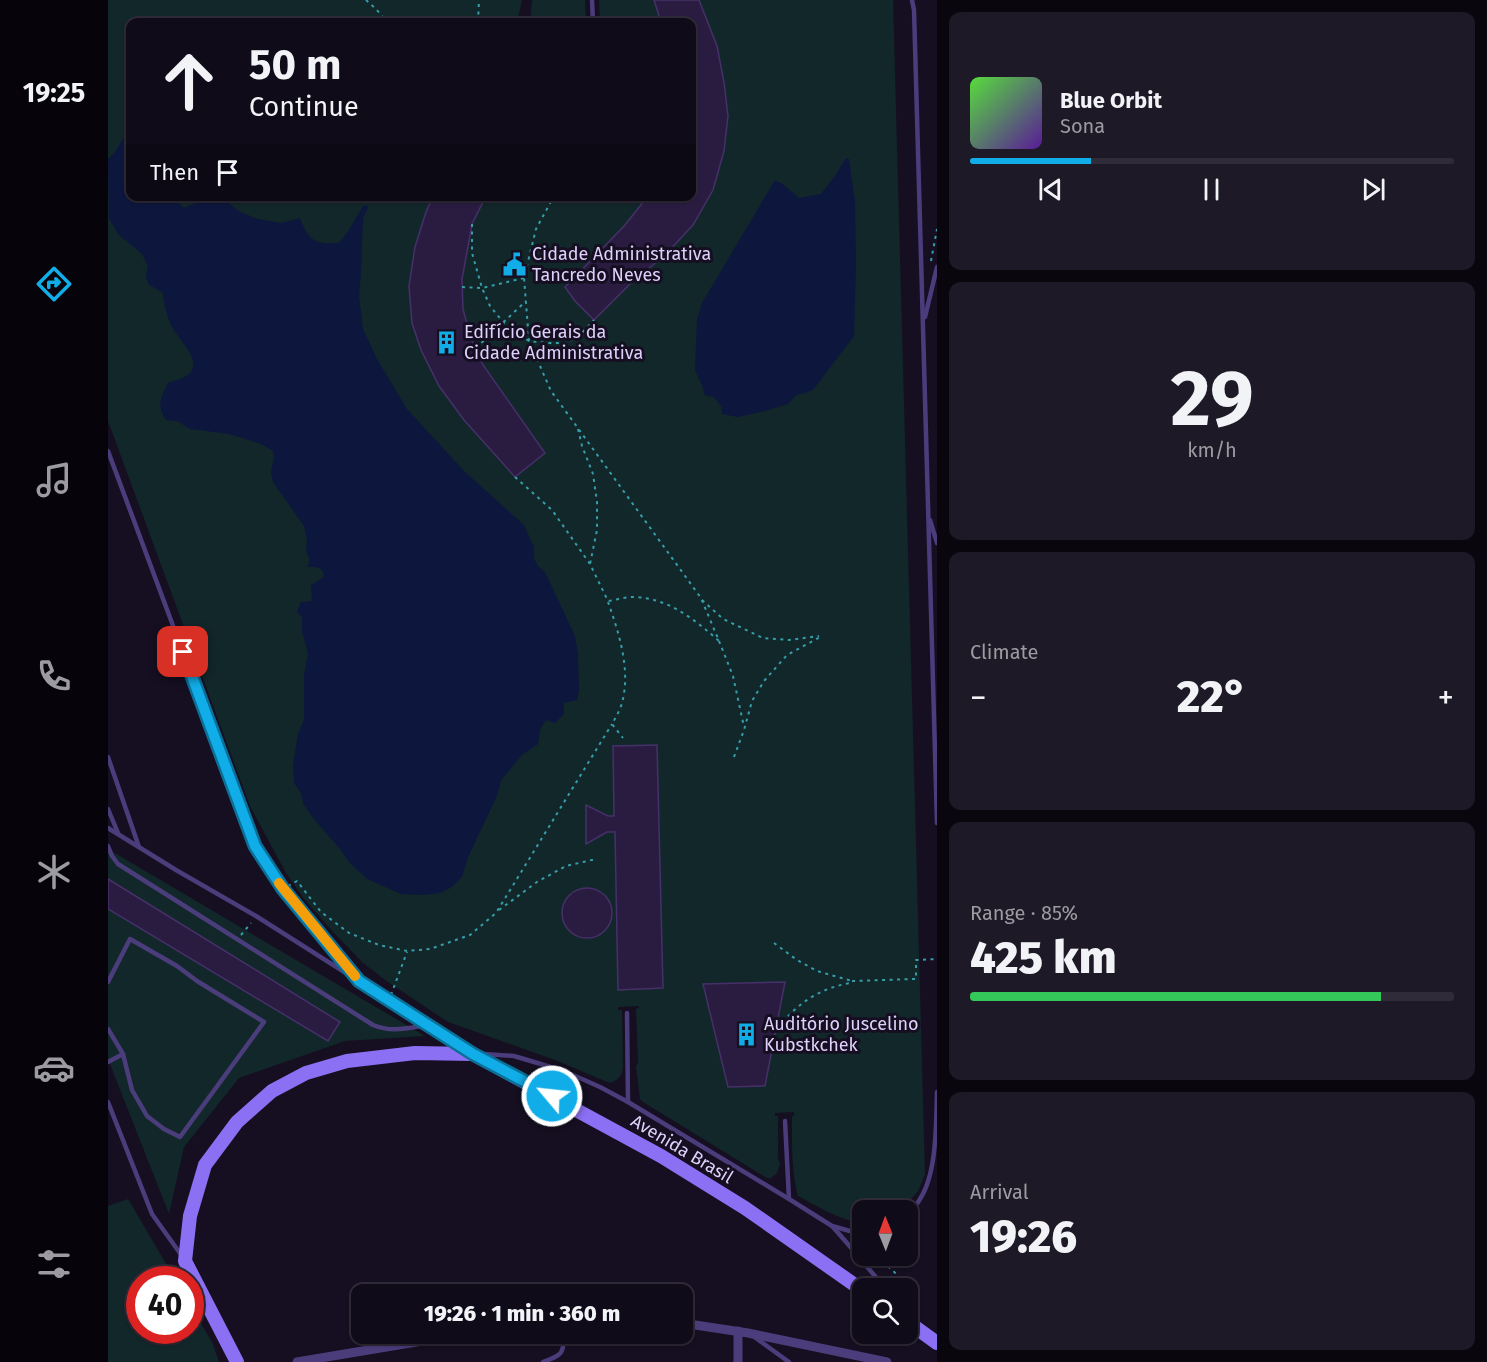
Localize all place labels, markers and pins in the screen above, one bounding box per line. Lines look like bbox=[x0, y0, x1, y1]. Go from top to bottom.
place label: Cidade Administrativa Tancredo Neves bbox=[532, 243, 711, 286]
public building icon: Cidade Administrativa Tancredo Neves bbox=[501, 251, 527, 277]
place label: Edifício Gerais da Cidade Administrativa bbox=[464, 321, 643, 364]
building icon: Edifício Gerais da Cidade Administrativa bbox=[433, 329, 459, 355]
pin bbox=[157, 626, 208, 677]
place label: Auditório Juscelino Kubstkchek bbox=[764, 1013, 919, 1056]
building icon: Auditório Juscelino Kubstkchek bbox=[733, 1021, 759, 1047]

